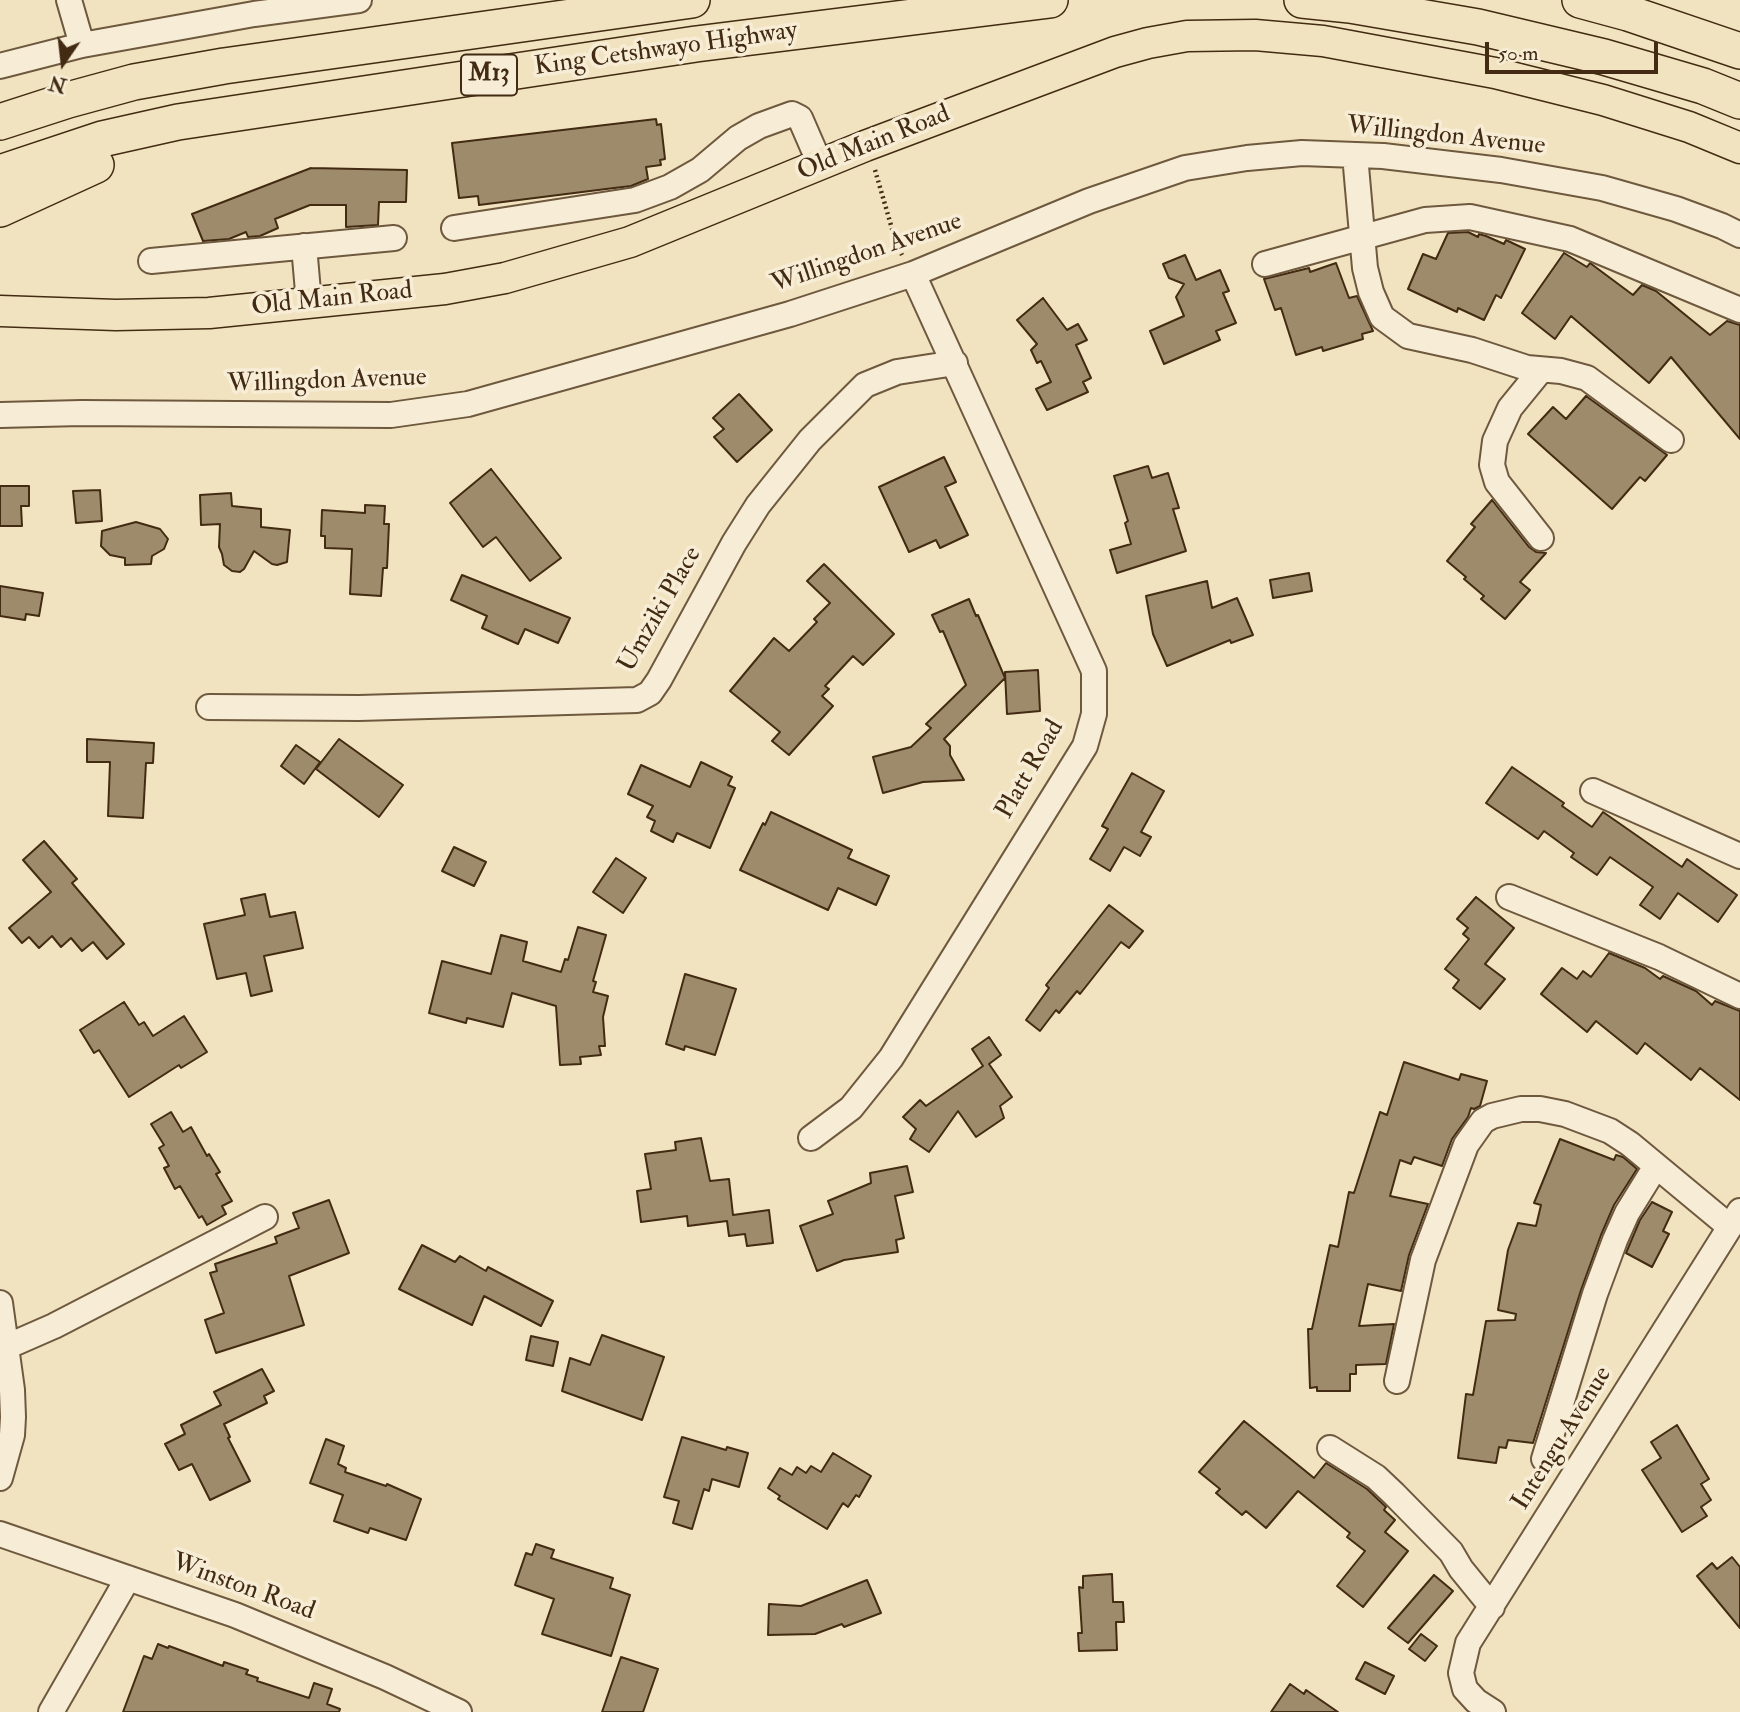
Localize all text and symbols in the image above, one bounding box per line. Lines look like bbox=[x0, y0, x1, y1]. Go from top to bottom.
street label: King Cetshwayo Highway bbox=[533, 16, 799, 84]
north arrow bbox=[28, 28, 98, 98]
scale bar bbox=[1488, 28, 1661, 72]
text: 50 m bbox=[1498, 40, 1539, 67]
road number: M13 bbox=[461, 54, 517, 96]
text: N bbox=[47, 70, 69, 97]
street label: Old Main Road bbox=[793, 99, 955, 189]
street label: Willingdon Avenue bbox=[1345, 111, 1547, 163]
street label: Willingdon Avenue bbox=[768, 207, 966, 301]
street label: Old Main Road bbox=[250, 276, 414, 324]
street label: Willingdon Avenue bbox=[227, 363, 427, 401]
street label: Umziki Place bbox=[613, 542, 709, 678]
street label: Platt Road bbox=[990, 715, 1072, 825]
street label: Intengu Avenue bbox=[1506, 1361, 1620, 1517]
street label: Winston Road bbox=[167, 1548, 319, 1628]

